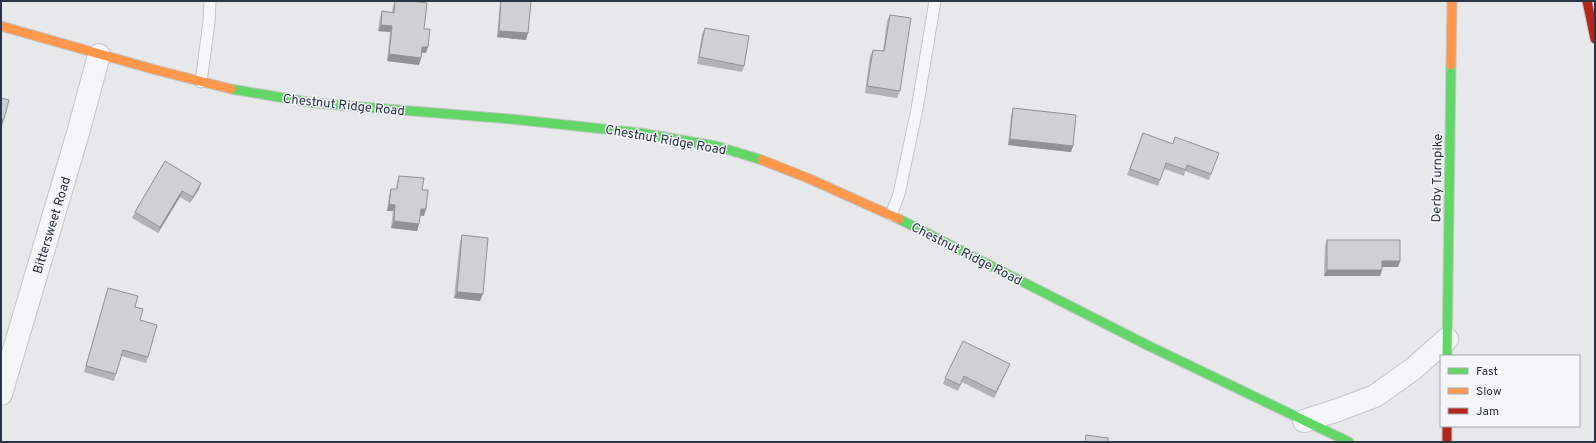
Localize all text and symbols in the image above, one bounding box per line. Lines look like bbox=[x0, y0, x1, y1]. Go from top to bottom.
street label: Chestnut Ridge Road bbox=[282, 92, 406, 120]
street label: Chestnut Ridge Road bbox=[604, 122, 727, 159]
street label: Derby Turnpike bbox=[1429, 134, 1447, 222]
street label: Bittersweet Road bbox=[31, 175, 75, 276]
street label: Chestnut Ridge Road bbox=[908, 220, 1024, 290]
legend bbox=[1440, 355, 1580, 427]
text: Fast bbox=[1476, 364, 1498, 380]
text: Slow bbox=[1476, 384, 1502, 400]
text: Jam bbox=[1476, 404, 1499, 420]

